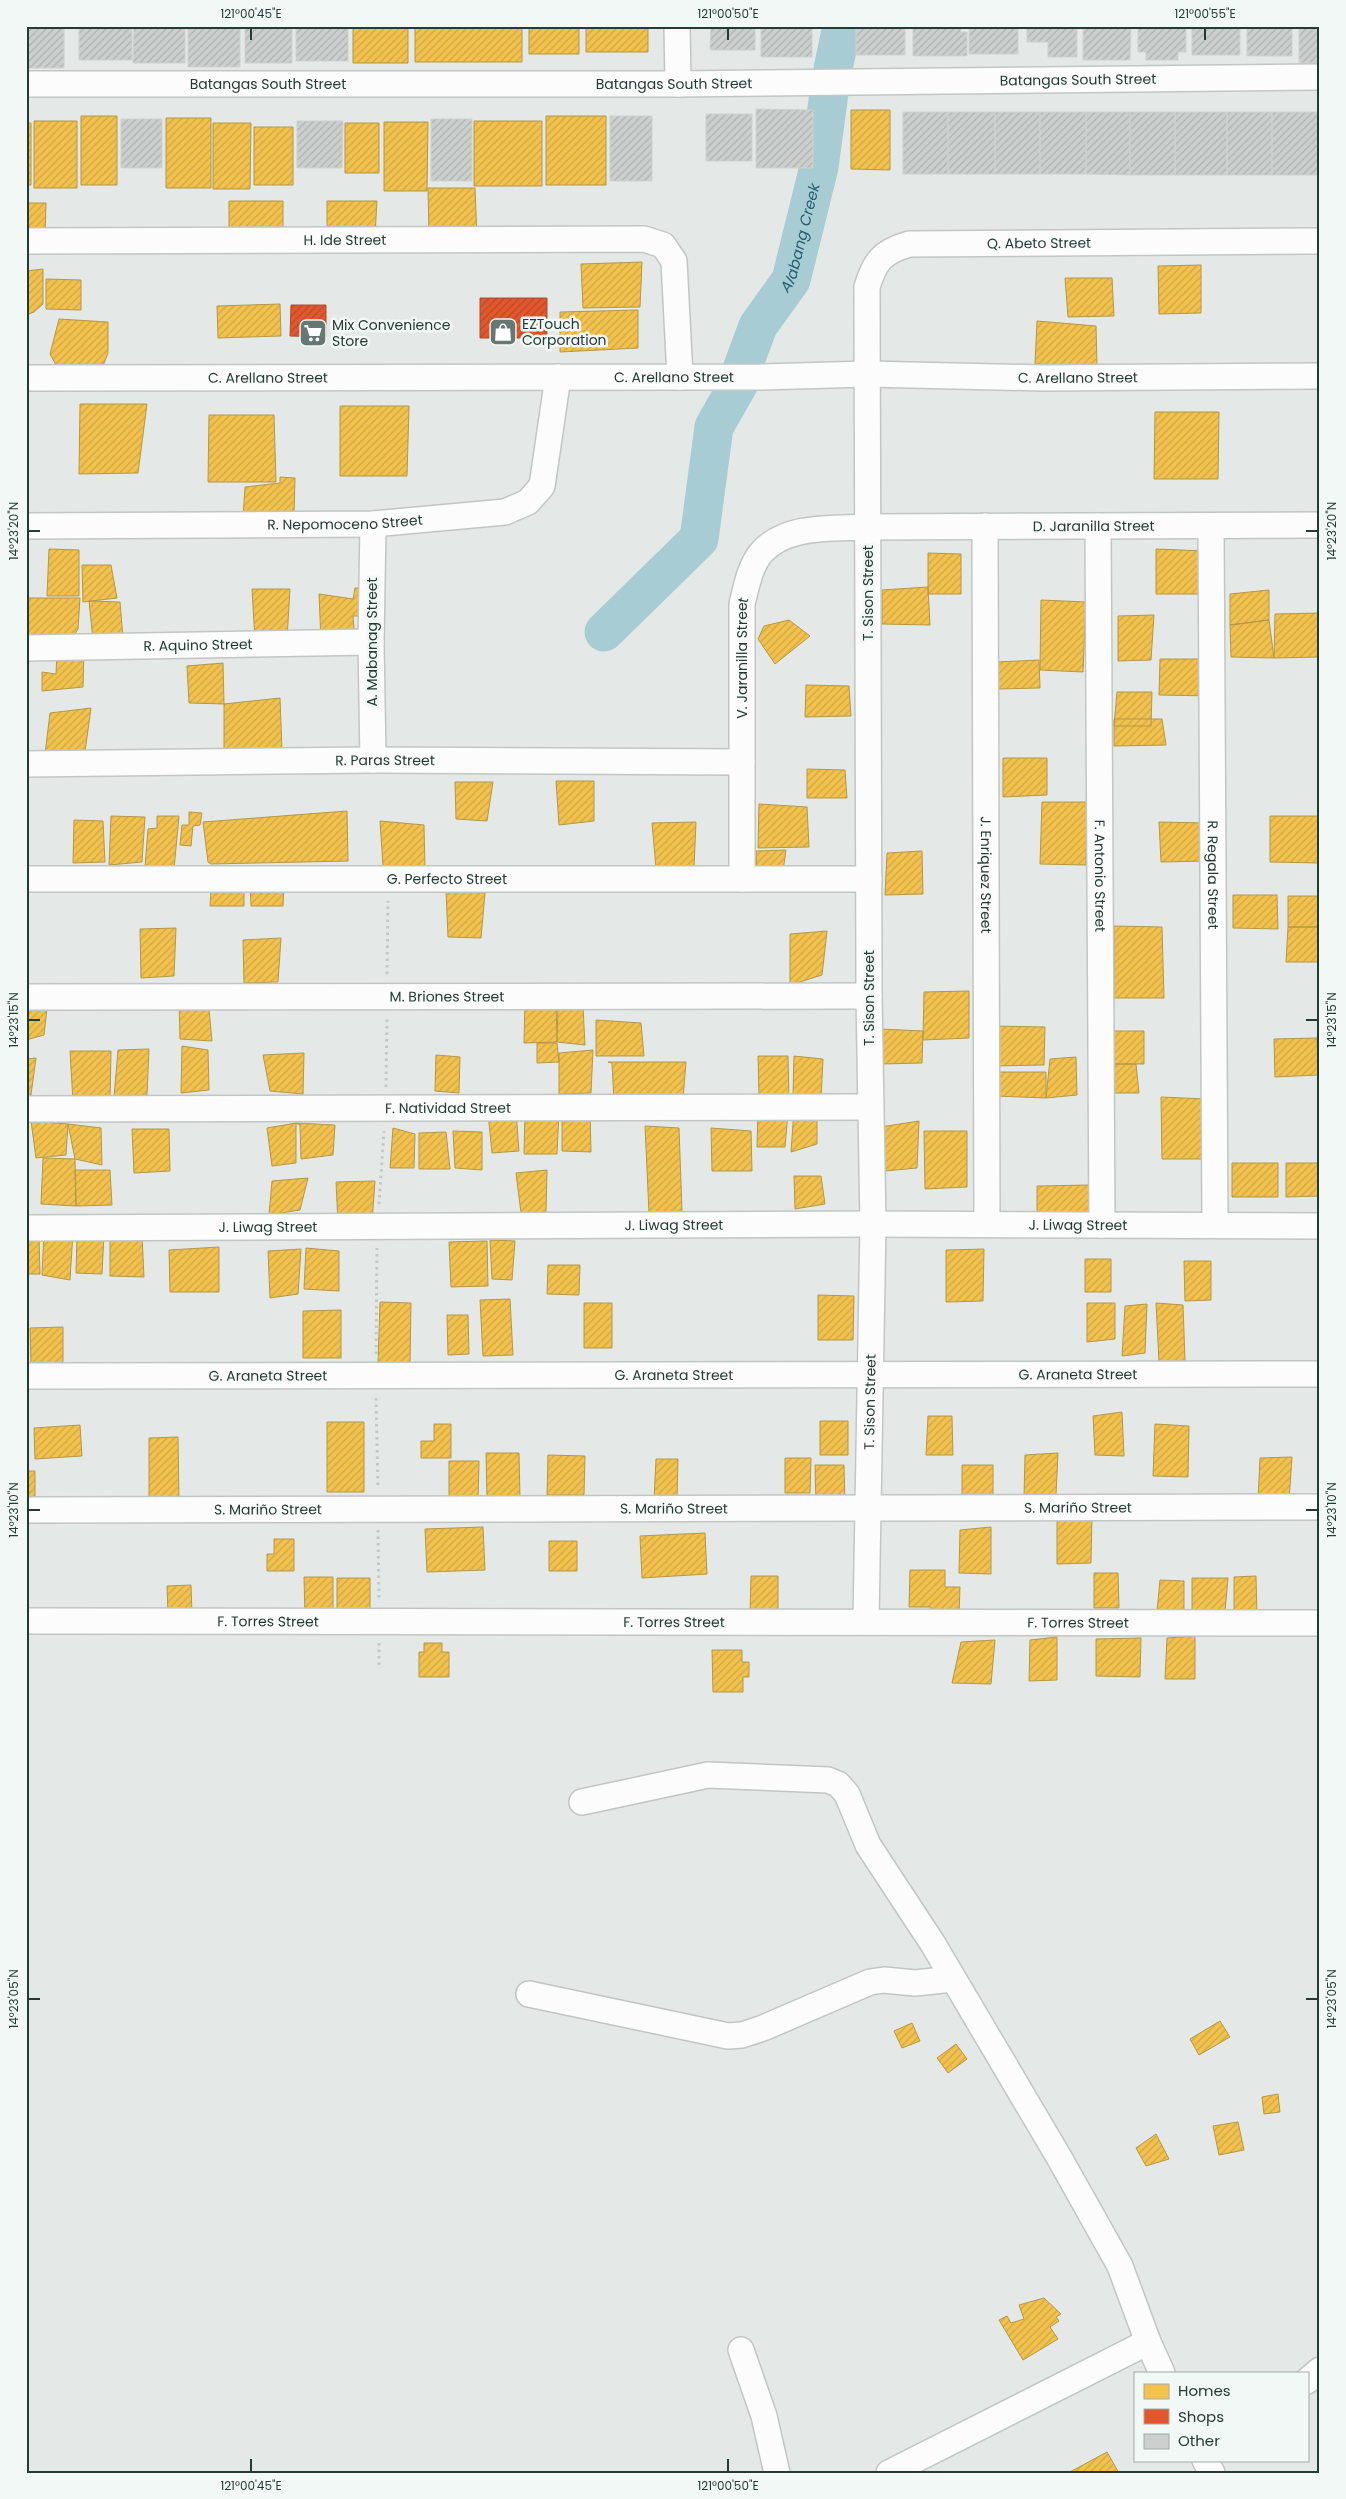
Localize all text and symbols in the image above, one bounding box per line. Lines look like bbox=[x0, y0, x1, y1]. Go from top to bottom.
text: 121°00'45"E bbox=[220, 5, 282, 22]
text: 121°00'50"E bbox=[697, 5, 759, 22]
text: 121°00'55"E bbox=[1174, 5, 1236, 22]
street label: Batangas South Street bbox=[1000, 69, 1156, 90]
street label: Batangas South Street bbox=[596, 73, 752, 94]
street label: Batangas South Street bbox=[190, 74, 346, 94]
water label: Alabang Creek bbox=[774, 180, 825, 297]
street label: H. Ide Street bbox=[304, 230, 386, 250]
street label: Q. Abeto Street bbox=[987, 233, 1091, 253]
place label: EZTouch Corporation bbox=[522, 314, 607, 350]
place label: Mix Convenience Store bbox=[332, 315, 451, 351]
shop icon: EZTouch Corporation bbox=[488, 317, 518, 347]
supermarket icon: Mix Convenience Store bbox=[298, 318, 328, 348]
street label: C. Arellano Street bbox=[614, 367, 734, 387]
street label: C. Arellano Street bbox=[1018, 367, 1138, 388]
street label: C. Arellano Street bbox=[208, 368, 328, 388]
text: 14°23'20"N bbox=[5, 502, 22, 560]
text: 14°23'20"N bbox=[1323, 502, 1340, 560]
street label: R. Nepomoceno Street bbox=[267, 510, 423, 535]
street label: D. Jaranilla Street bbox=[1033, 516, 1155, 536]
street label: T. Sison Street bbox=[858, 545, 878, 641]
street label: A. Mabanag Street bbox=[362, 577, 382, 707]
street label: V. Jaranilla Street bbox=[732, 595, 753, 719]
street label: R. Aquino Street bbox=[143, 634, 253, 656]
street label: R. Paras Street bbox=[335, 750, 435, 770]
street label: J. Enriquez Street bbox=[976, 816, 996, 934]
street label: F. Antonio Street bbox=[1090, 820, 1110, 932]
street label: R. Regala Street bbox=[1203, 820, 1223, 930]
street label: G. Perfecto Street bbox=[387, 869, 507, 889]
street label: T. Sison Street bbox=[859, 950, 879, 1046]
street label: M. Briones Street bbox=[390, 986, 504, 1007]
text: 14°23'15"N bbox=[5, 992, 22, 1048]
text: 14°23'15"N bbox=[1323, 992, 1340, 1048]
street label: F. Natividad Street bbox=[385, 1098, 511, 1118]
street label: J. Liwag Street bbox=[625, 1215, 723, 1235]
street label: J. Liwag Street bbox=[1029, 1215, 1127, 1235]
street label: J. Liwag Street bbox=[219, 1217, 317, 1237]
street label: T. Sison Street bbox=[859, 1354, 881, 1450]
street label: G. Araneta Street bbox=[1019, 1364, 1137, 1384]
street label: G. Araneta Street bbox=[615, 1365, 733, 1385]
street label: G. Araneta Street bbox=[209, 1366, 327, 1386]
text: 14°23'10"N bbox=[5, 1482, 22, 1538]
text: 14°23'10"N bbox=[1323, 1482, 1340, 1538]
street label: S. Mariño Street bbox=[1024, 1497, 1132, 1518]
street label: S. Mariño Street bbox=[620, 1498, 728, 1519]
street label: S. Mariño Street bbox=[214, 1499, 322, 1520]
street label: F. Torres Street bbox=[217, 1611, 319, 1631]
street label: F. Torres Street bbox=[623, 1612, 725, 1632]
street label: F. Torres Street bbox=[1027, 1613, 1129, 1633]
text: 14°23'05"N bbox=[5, 1969, 22, 2029]
text: 14°23'05"N bbox=[1323, 1969, 1340, 2029]
legend bbox=[1134, 2372, 1308, 2462]
text: Homes bbox=[1178, 2380, 1231, 2401]
text: Shops bbox=[1178, 2406, 1224, 2427]
text: Other bbox=[1178, 2430, 1220, 2451]
text: 121°00'45"E bbox=[220, 2477, 282, 2494]
text: 121°00'50"E bbox=[697, 2477, 759, 2494]

